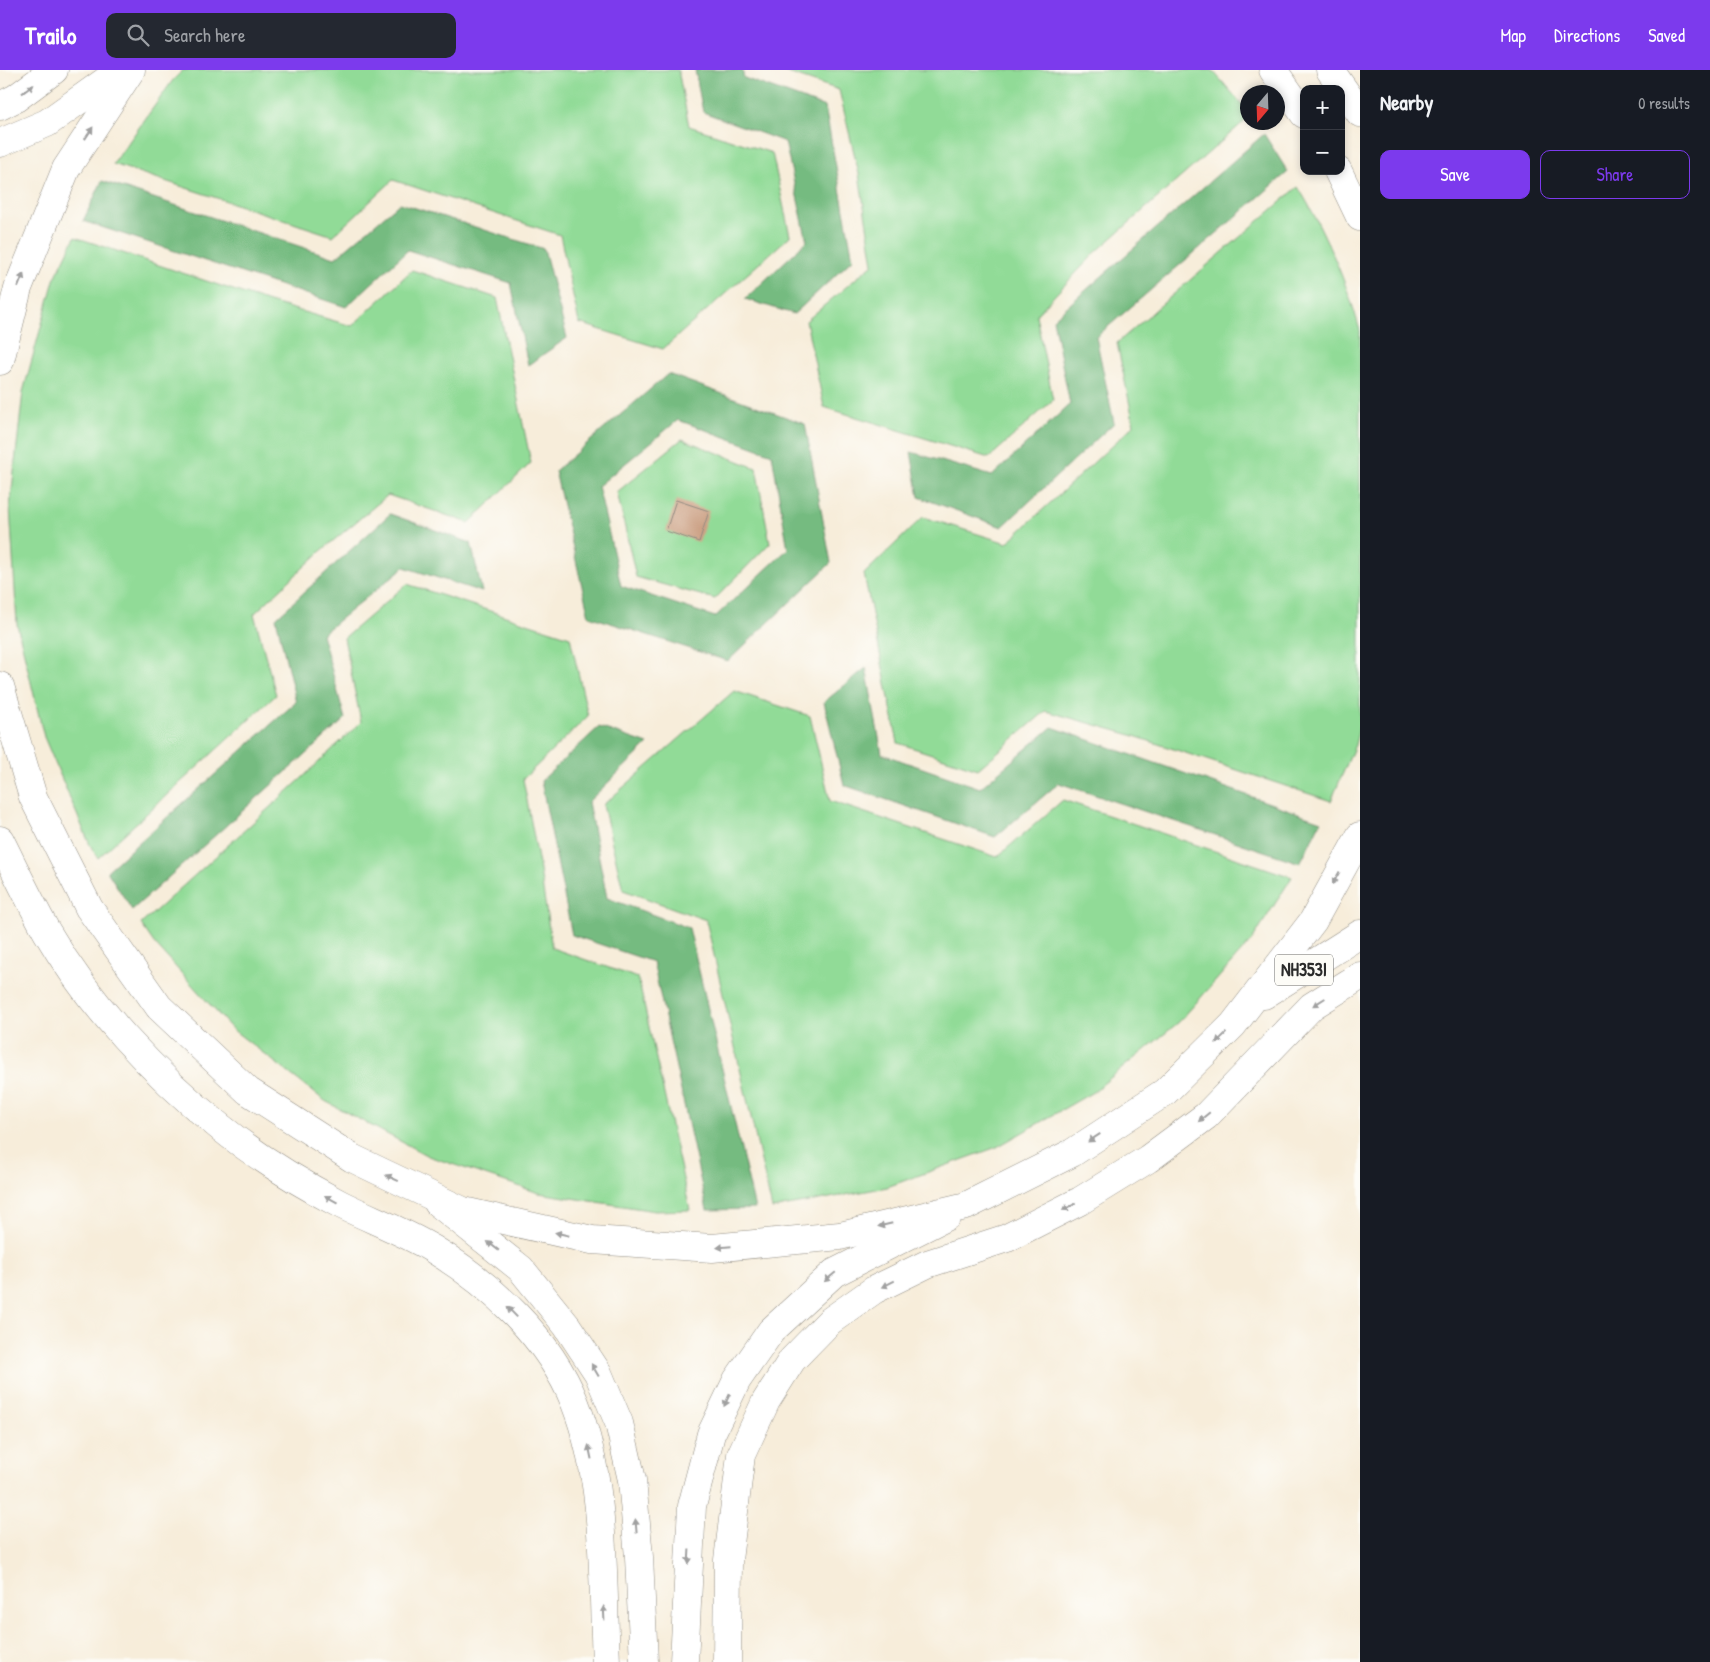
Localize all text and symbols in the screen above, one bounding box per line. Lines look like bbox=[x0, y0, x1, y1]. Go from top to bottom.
search box bbox=[106, 13, 456, 58]
text: Trailo bbox=[25, 19, 76, 51]
icon: search bbox=[124, 21, 152, 49]
text: Search here bbox=[164, 22, 246, 48]
text: Map bbox=[1501, 23, 1526, 48]
text: Directions bbox=[1554, 23, 1620, 48]
text: Saved bbox=[1648, 23, 1685, 48]
one-way arrow bbox=[21, 84, 34, 95]
north arrow bbox=[1240, 85, 1285, 130]
map controls bbox=[1300, 85, 1345, 175]
button: + bbox=[1300, 85, 1345, 130]
text: Nearby bbox=[1380, 88, 1433, 117]
text: 0 results bbox=[1638, 92, 1690, 114]
one-way arrow bbox=[85, 126, 94, 140]
button: − bbox=[1300, 130, 1345, 175]
button: Save bbox=[1380, 150, 1530, 199]
button: Share bbox=[1540, 150, 1690, 199]
one-way arrow bbox=[18, 273, 26, 287]
one-way arrow bbox=[1332, 872, 1341, 885]
road number: NH353I bbox=[1275, 954, 1333, 986]
one-way arrow bbox=[1312, 997, 1325, 1007]
one-way arrow bbox=[1215, 1032, 1227, 1044]
one-way arrow bbox=[1197, 1111, 1210, 1122]
one-way arrow bbox=[1087, 1133, 1101, 1143]
one-way arrow bbox=[385, 1173, 400, 1182]
one-way arrow bbox=[323, 1195, 338, 1203]
one-way arrow bbox=[1062, 1203, 1076, 1211]
one-way arrow bbox=[877, 1221, 892, 1229]
one-way arrow bbox=[555, 1230, 570, 1238]
one-way arrow bbox=[486, 1241, 499, 1252]
one-way arrow bbox=[716, 1243, 732, 1251]
one-way arrow bbox=[824, 1271, 836, 1282]
one-way arrow bbox=[880, 1279, 895, 1288]
one-way arrow bbox=[506, 1306, 518, 1318]
one-way arrow bbox=[591, 1364, 600, 1377]
one-way arrow bbox=[723, 1393, 731, 1408]
one-way arrow bbox=[586, 1444, 594, 1459]
one-way arrow bbox=[632, 1518, 640, 1534]
one-way arrow bbox=[684, 1549, 692, 1565]
one-way arrow bbox=[600, 1605, 608, 1621]

